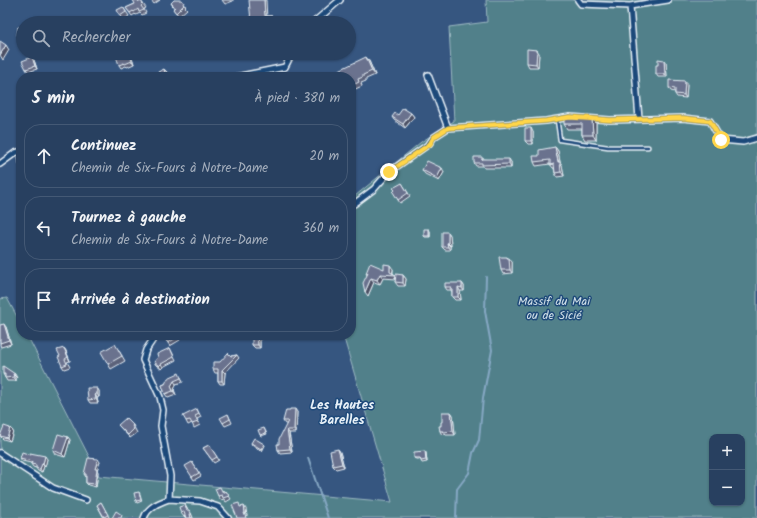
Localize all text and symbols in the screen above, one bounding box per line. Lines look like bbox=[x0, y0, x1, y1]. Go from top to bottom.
search box bbox=[16, 16, 356, 60]
text: Rechercher bbox=[62, 26, 130, 50]
icon: search bbox=[30, 27, 52, 49]
text: 5 min bbox=[32, 85, 75, 112]
text: À pied · 380 m bbox=[254, 88, 340, 109]
route start bbox=[712, 131, 730, 149]
text: Continuez bbox=[71, 134, 136, 158]
icon: ahead bbox=[33, 145, 55, 167]
text: 20 m bbox=[309, 146, 339, 167]
text: Chemin de Six-Fours à Notre-Dame bbox=[71, 158, 268, 179]
route end bbox=[380, 163, 398, 181]
text: Tournez à gauche bbox=[71, 206, 186, 230]
icon: left bbox=[33, 217, 55, 239]
text: 360 m bbox=[302, 218, 339, 239]
text: Chemin de Six-Fours à Notre-Dame bbox=[71, 230, 268, 251]
text: Arrivée à destination bbox=[71, 288, 210, 312]
icon: arrive bbox=[33, 289, 55, 311]
park label: Massif du Mai ou de Sicié bbox=[518, 292, 591, 325]
district label: Les Hautes Barelles bbox=[310, 395, 374, 431]
map controls bbox=[709, 434, 745, 506]
button: + bbox=[709, 434, 745, 470]
button: − bbox=[709, 470, 745, 506]

